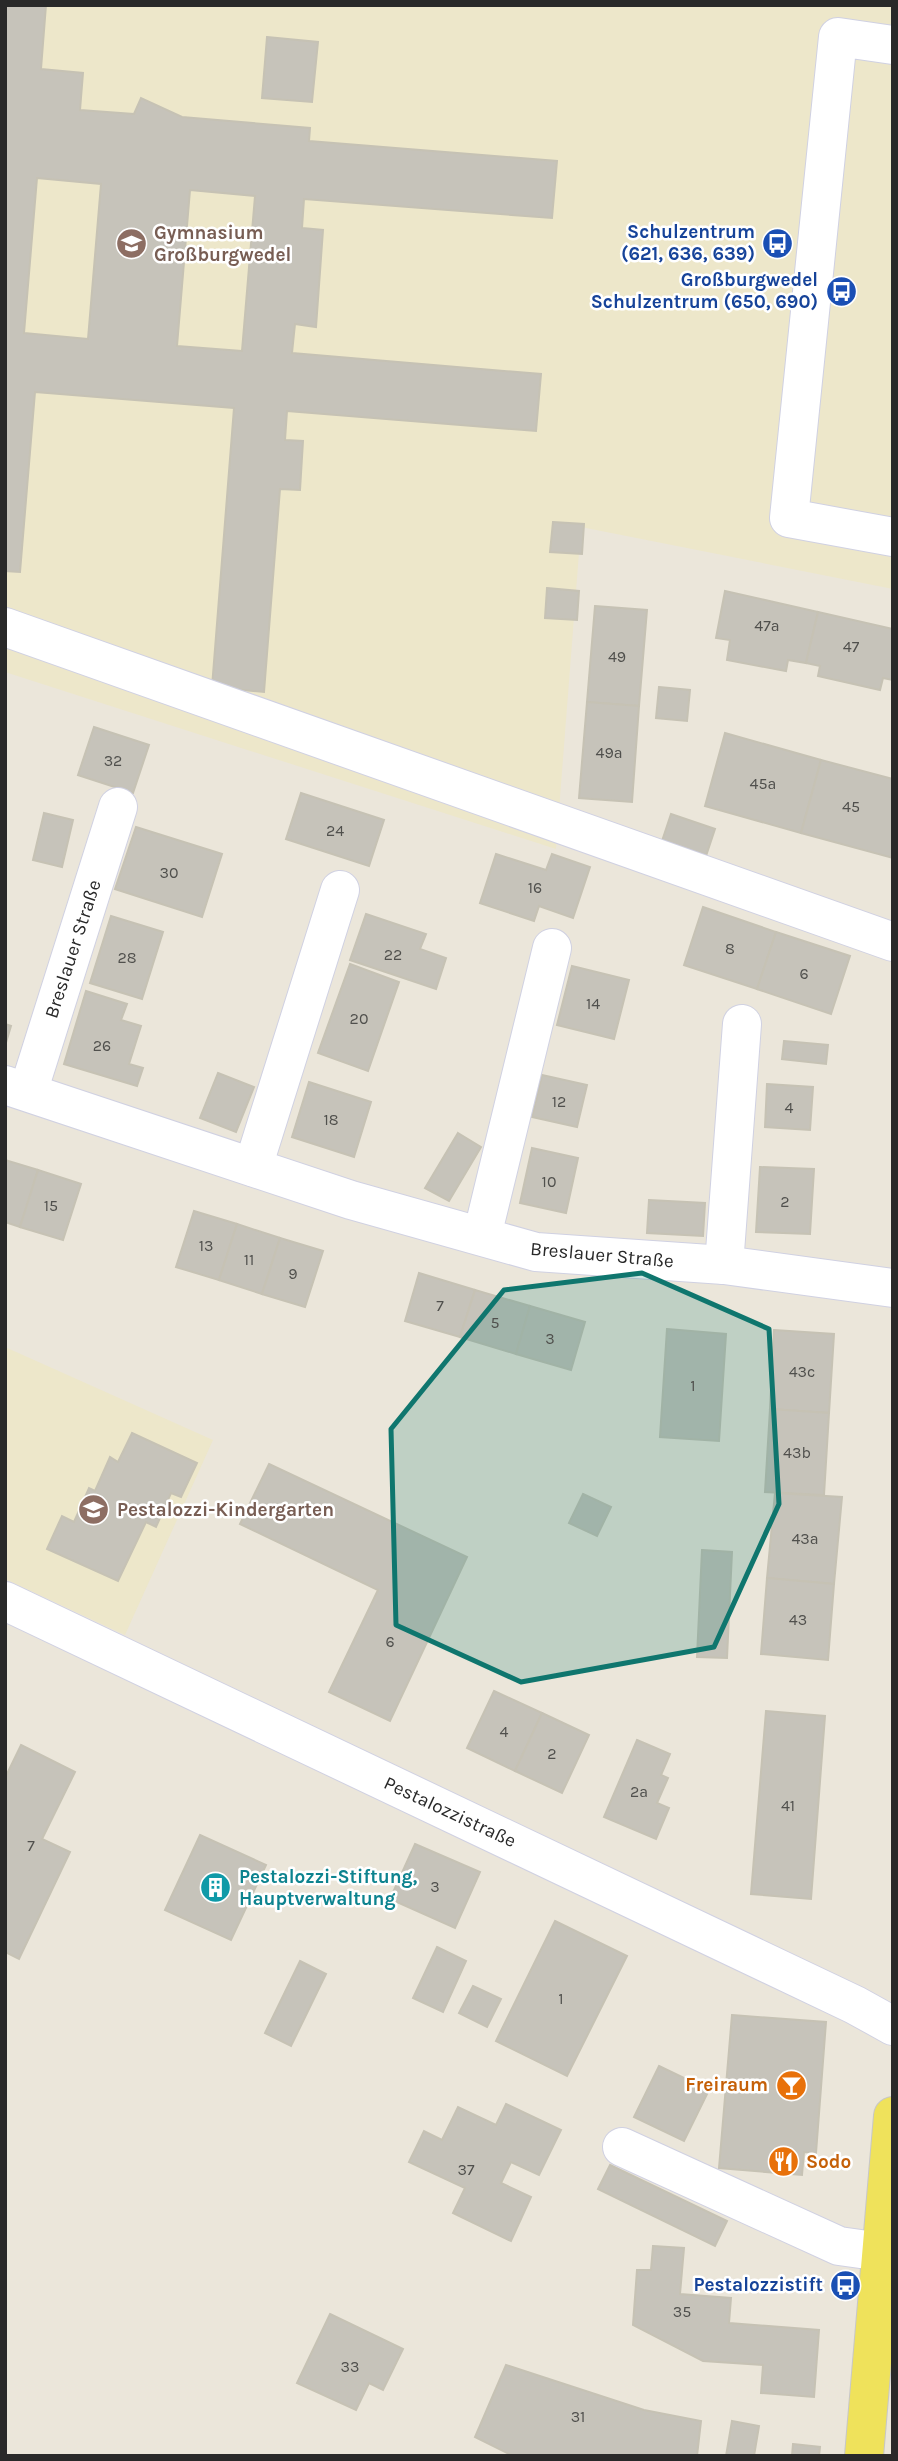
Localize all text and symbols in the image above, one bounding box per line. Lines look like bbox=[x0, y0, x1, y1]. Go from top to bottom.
place label: Schulzentrum (621, 636, 639) bbox=[621, 221, 755, 265]
place label: Gymnasium Großburgwedel bbox=[154, 222, 291, 266]
bus stop icon: Schulzentrum (621, 636, 639) bbox=[761, 226, 795, 260]
school or university icon: Gymnasium Großburgwedel bbox=[114, 227, 148, 261]
place label: Großburgwedel Schulzentrum (650, 690) bbox=[591, 269, 818, 313]
bus stop icon: Großburgwedel Schulzentrum (650, 690) bbox=[824, 274, 858, 308]
house number: 47a bbox=[754, 616, 780, 635]
house number: 47 bbox=[843, 637, 860, 656]
house number: 49 bbox=[608, 647, 626, 666]
house number: 49a bbox=[595, 743, 623, 762]
house number: 32 bbox=[104, 751, 122, 770]
house number: 45a bbox=[750, 774, 776, 793]
house number: 45 bbox=[842, 797, 860, 816]
house number: 24 bbox=[326, 821, 344, 840]
house number: 30 bbox=[160, 863, 178, 882]
street label: Breslauer Straße bbox=[40, 877, 106, 1021]
house number: 16 bbox=[528, 878, 542, 897]
house number: 8 bbox=[725, 939, 735, 958]
house number: 22 bbox=[384, 945, 402, 964]
house number: 28 bbox=[117, 948, 137, 967]
house number: 6 bbox=[799, 964, 809, 983]
house number: 14 bbox=[586, 994, 600, 1013]
house number: 20 bbox=[350, 1009, 368, 1028]
house number: 26 bbox=[93, 1036, 111, 1055]
house number: 12 bbox=[552, 1092, 566, 1111]
house number: 4 bbox=[785, 1098, 794, 1117]
house number: 18 bbox=[323, 1110, 339, 1129]
house number: 10 bbox=[542, 1172, 556, 1191]
house number: 2 bbox=[780, 1192, 790, 1211]
house number: 15 bbox=[44, 1196, 58, 1215]
house number: 13 bbox=[199, 1236, 213, 1255]
street label: Breslauer Straße bbox=[529, 1238, 675, 1272]
house number: 11 bbox=[244, 1250, 254, 1269]
house number: 9 bbox=[288, 1264, 298, 1283]
house number: 7 bbox=[436, 1296, 444, 1315]
house number: 5 bbox=[490, 1313, 500, 1332]
house number: 3 bbox=[545, 1329, 555, 1348]
house number: 43c bbox=[789, 1362, 815, 1381]
house number: 1 bbox=[690, 1376, 696, 1395]
house number: 43b bbox=[783, 1443, 811, 1462]
school or university icon: Pestalozzi-Kindergarten bbox=[77, 1493, 111, 1527]
place label: Pestalozzi-Kindergarten bbox=[117, 1499, 334, 1521]
house number: 43a bbox=[791, 1529, 819, 1548]
house number: 43 bbox=[789, 1610, 807, 1629]
house number: 6 bbox=[385, 1632, 395, 1651]
house number: 4 bbox=[500, 1722, 509, 1741]
house number: 2 bbox=[547, 1744, 557, 1763]
street label: Pestalozzistraße bbox=[380, 1772, 520, 1852]
house number: 2a bbox=[630, 1782, 648, 1801]
house number: 41 bbox=[781, 1796, 795, 1815]
house number: 7 bbox=[27, 1836, 35, 1855]
place label: Pestalozzi-Stiftung, Hauptverwaltung bbox=[239, 1866, 418, 1910]
building icon: Pestalozzi-Stiftung, Hauptverwaltung bbox=[199, 1871, 233, 1905]
house number: 3 bbox=[430, 1877, 440, 1896]
house number: 1 bbox=[558, 1989, 564, 2008]
bar icon: Freiraum bbox=[774, 2068, 808, 2102]
place label: Freiraum bbox=[685, 2074, 768, 2096]
restaurant icon: Sodo bbox=[766, 2145, 800, 2179]
place label: Sodo bbox=[806, 2151, 851, 2173]
house number: 37 bbox=[458, 2160, 475, 2179]
bus stop icon: Pestalozzistift bbox=[829, 2268, 863, 2302]
place label: Pestalozzistift bbox=[693, 2274, 823, 2296]
house number: 35 bbox=[673, 2302, 691, 2321]
house number: 33 bbox=[341, 2357, 359, 2376]
house number: 31 bbox=[571, 2407, 585, 2426]

